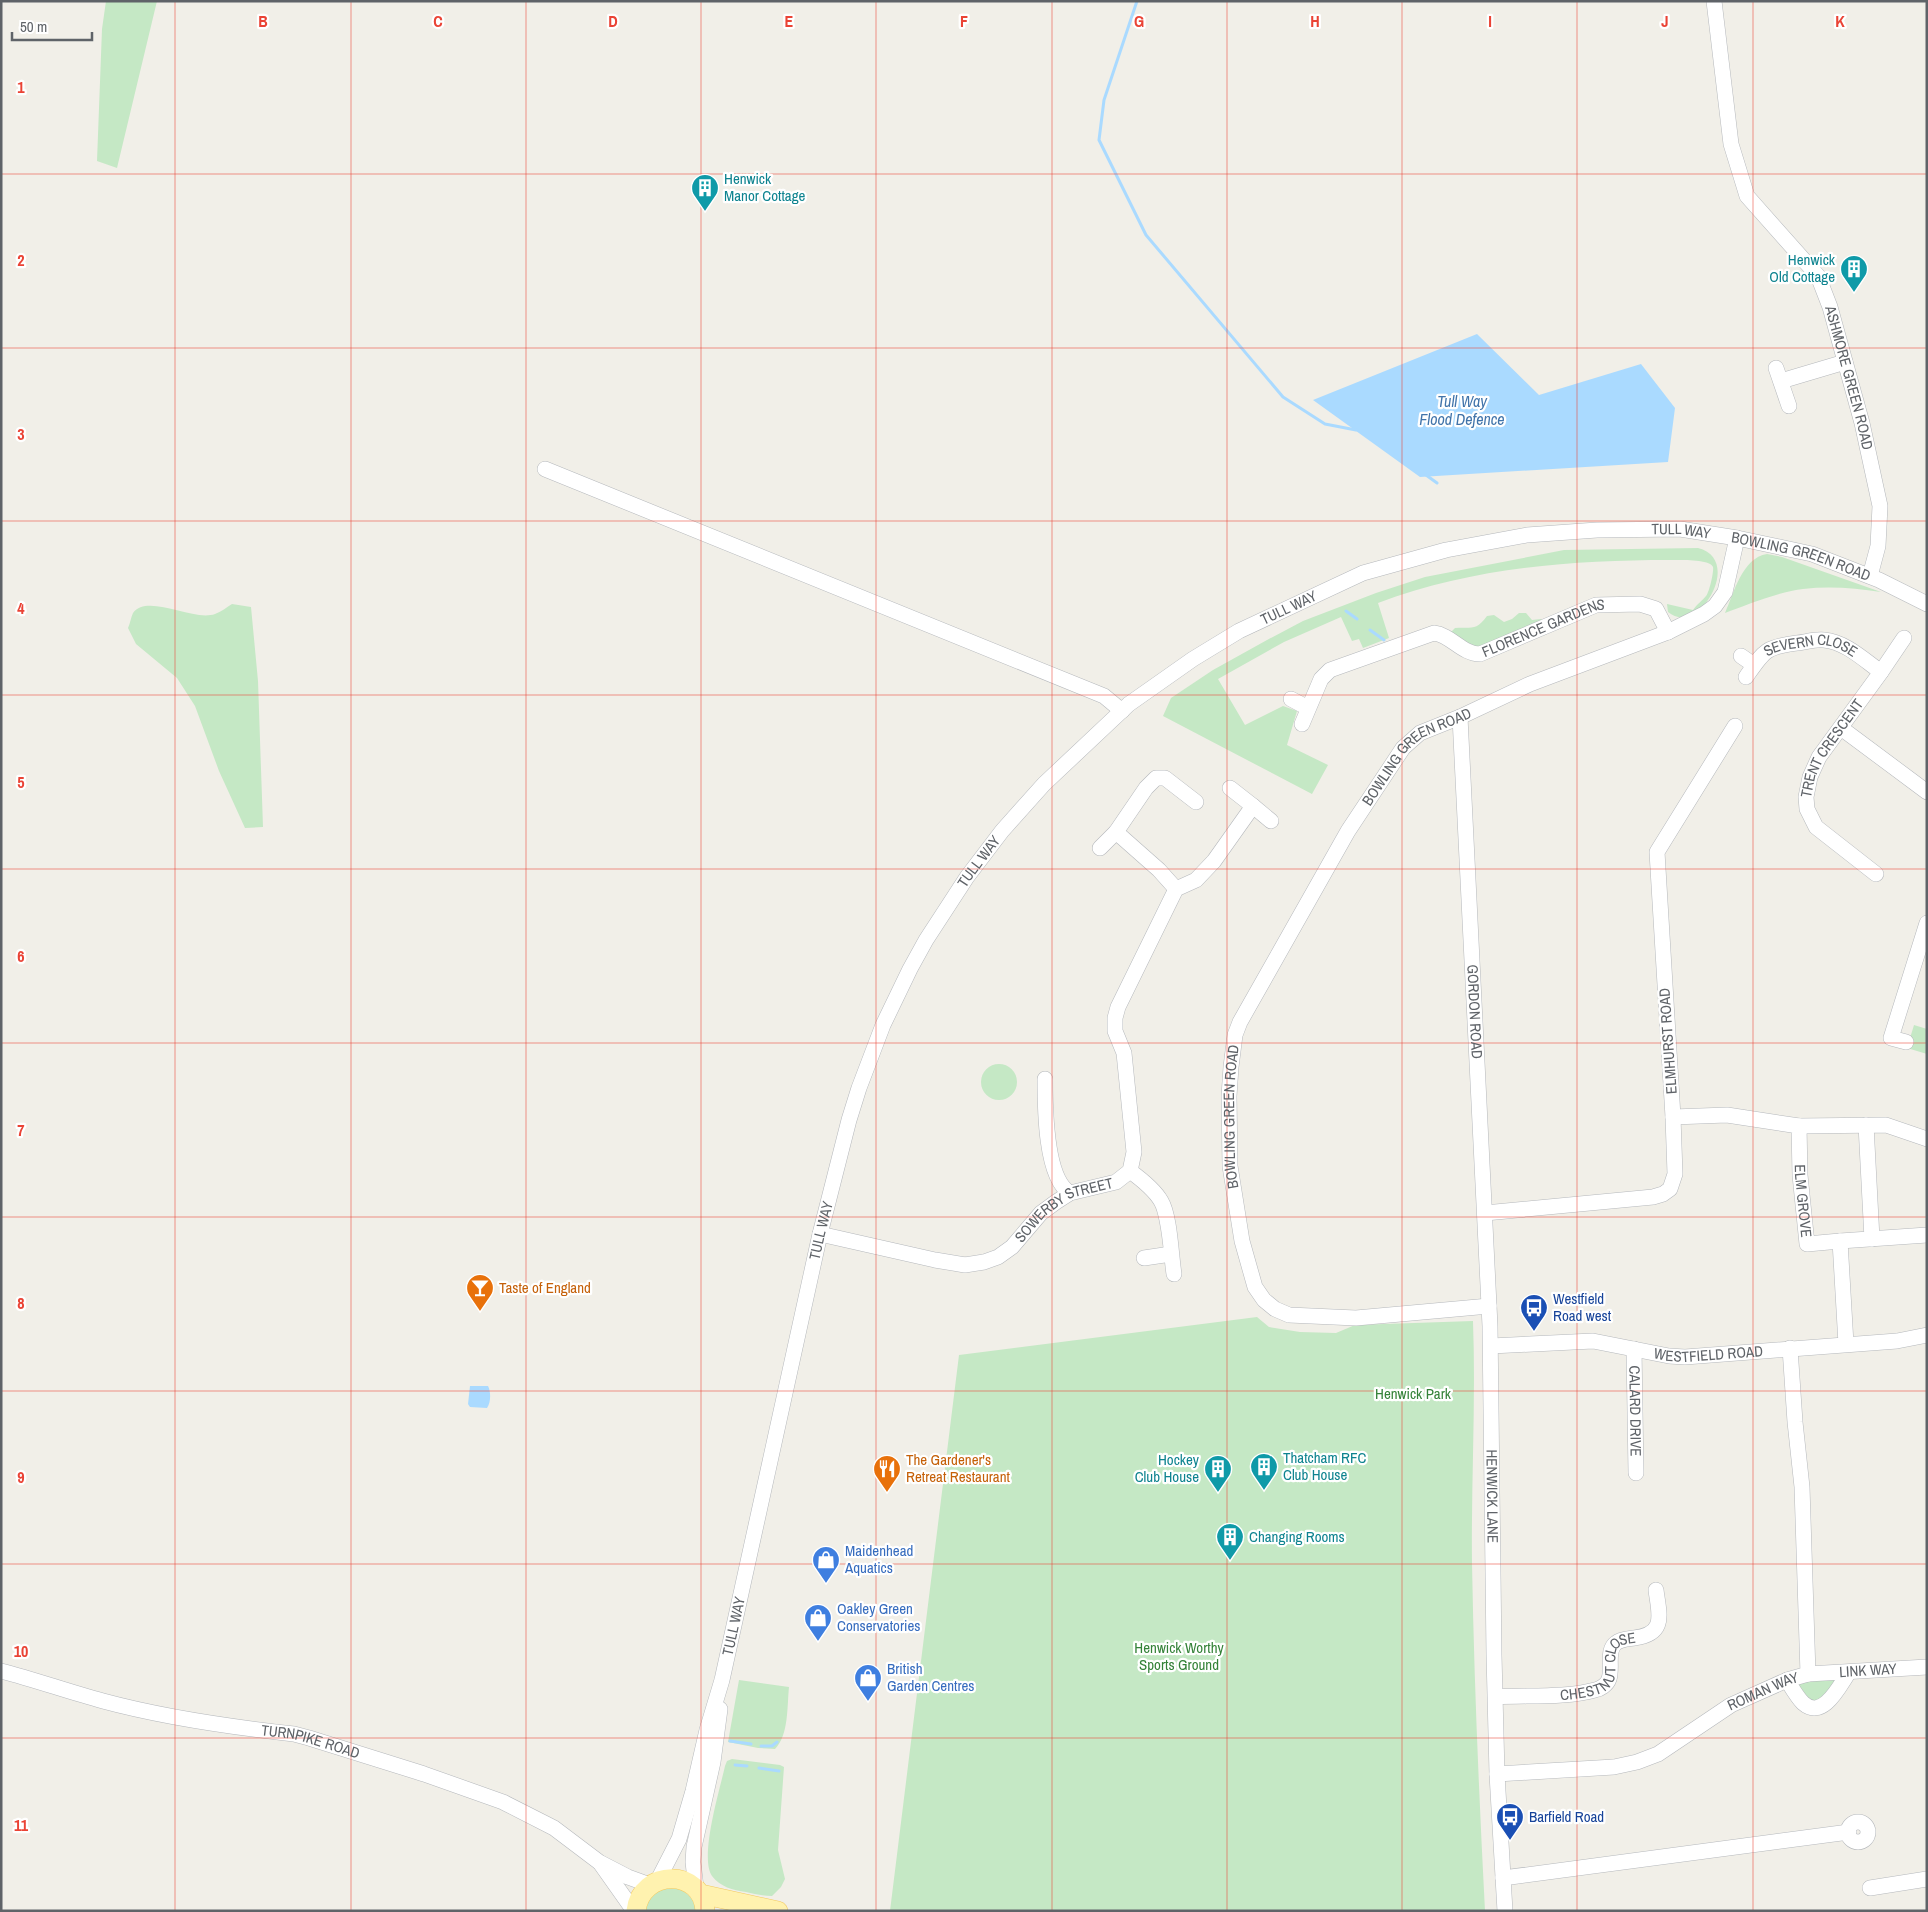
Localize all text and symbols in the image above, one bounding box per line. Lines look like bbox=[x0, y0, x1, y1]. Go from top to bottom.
scale bar bbox=[12, 10, 92, 42]
text: B bbox=[258, 10, 268, 32]
text: C bbox=[433, 10, 443, 32]
text: D bbox=[608, 10, 618, 32]
text: E bbox=[785, 10, 794, 32]
text: F bbox=[960, 10, 968, 32]
text: G bbox=[1134, 10, 1144, 32]
text: H bbox=[1310, 10, 1320, 32]
text: I bbox=[1488, 10, 1492, 32]
text: J bbox=[1661, 10, 1669, 32]
text: K bbox=[1835, 10, 1845, 32]
text: 50 m bbox=[20, 16, 47, 37]
text: 1 bbox=[17, 76, 25, 98]
place label: Henwick Manor Cottage bbox=[724, 168, 806, 206]
building icon: Henwick Manor Cottage bbox=[690, 173, 720, 212]
text: 2 bbox=[17, 249, 25, 271]
place label: Henwick Old Cottage bbox=[1769, 249, 1836, 287]
building icon: Henwick Old Cottage bbox=[1839, 254, 1869, 293]
street label: ASHMORE GREEN ROAD bbox=[1820, 302, 1879, 452]
water label: Tull Way Flood Defence bbox=[1419, 390, 1505, 430]
text: 3 bbox=[17, 423, 25, 445]
street label: TULL WAY bbox=[1651, 518, 1713, 544]
street label: BOWLING GREEN ROAD bbox=[1730, 526, 1874, 586]
street label: TULL WAY bbox=[1257, 585, 1321, 629]
street label: FLORENCE GARDENS bbox=[1479, 594, 1605, 662]
text: 4 bbox=[17, 597, 25, 619]
text: SEVERN CLOSE bbox=[1759, 629, 1862, 662]
street label: SEVERN CLOSE bbox=[1762, 648, 1858, 668]
street label: TRENT CRESCENT bbox=[1795, 694, 1868, 799]
street label: BOWLING GREEN ROAD bbox=[1357, 702, 1475, 809]
text: 5 bbox=[17, 771, 25, 793]
street label: TULL WAY bbox=[952, 830, 1005, 891]
text: 6 bbox=[17, 945, 25, 967]
street label: GORDON ROAD bbox=[1462, 964, 1488, 1059]
street label: ELMHURST ROAD bbox=[1653, 987, 1682, 1095]
street label: BOWLING GREEN ROAD bbox=[1218, 1043, 1244, 1190]
text: 7 bbox=[17, 1119, 25, 1141]
street label: ELM GROVE bbox=[1790, 1164, 1817, 1238]
street label: SOWERBY STREET bbox=[1009, 1172, 1115, 1247]
street label: TULL WAY bbox=[804, 1198, 838, 1262]
bar icon: Taste of England bbox=[465, 1273, 495, 1312]
place label: Taste of England bbox=[499, 1277, 591, 1298]
place label: Westfield Road west bbox=[1553, 1288, 1612, 1326]
text: 8 bbox=[17, 1292, 25, 1314]
bus stop icon: Westfield Road west bbox=[1519, 1293, 1549, 1332]
street label: WESTFIELD ROAD bbox=[1652, 1340, 1764, 1367]
street label: CALARD DRIVE bbox=[1624, 1365, 1647, 1457]
park label: Henwick Park bbox=[1375, 1383, 1452, 1404]
place label: Thatcham RFC Club House bbox=[1283, 1447, 1367, 1485]
place label: The Gardener's Retreat Restaurant bbox=[906, 1449, 1011, 1487]
place label: Hockey Club House bbox=[1135, 1449, 1200, 1487]
street label: HENWICK LANE bbox=[1482, 1449, 1504, 1543]
building icon: Thatcham RFC Club House bbox=[1249, 1452, 1279, 1491]
restaurant icon: The Gardener's Retreat Restaurant bbox=[872, 1454, 902, 1493]
building icon: Hockey Club House bbox=[1203, 1454, 1233, 1493]
text: 9 bbox=[17, 1466, 25, 1488]
building icon: Changing Rooms bbox=[1215, 1522, 1245, 1561]
place label: Changing Rooms bbox=[1249, 1526, 1345, 1547]
place label: Maidenhead Aquatics bbox=[844, 1540, 913, 1578]
shop icon: Maidenhead Aquatics bbox=[811, 1545, 841, 1584]
street label: TULL WAY bbox=[717, 1594, 750, 1657]
place label: Oakley Green Conservatories bbox=[837, 1598, 920, 1636]
shop icon: Oakley Green Conservatories bbox=[803, 1603, 833, 1642]
street label: CHESTNUT CLOSE bbox=[1559, 1627, 1637, 1705]
park label: Henwick Worthy Sports Ground bbox=[1134, 1637, 1225, 1675]
text: 10 bbox=[14, 1640, 28, 1662]
place label: British Garden Centres bbox=[887, 1658, 975, 1696]
street label: LINK WAY bbox=[1839, 1658, 1898, 1682]
shop icon: British Garden Centres bbox=[853, 1663, 883, 1702]
street label: ROMAN WAY bbox=[1724, 1666, 1802, 1715]
street label: TURNPIKE ROAD bbox=[260, 1719, 363, 1763]
bus stop icon: Barfield Road bbox=[1495, 1802, 1525, 1841]
place label: Barfield Road bbox=[1529, 1806, 1604, 1827]
text: 11 bbox=[14, 1814, 29, 1836]

